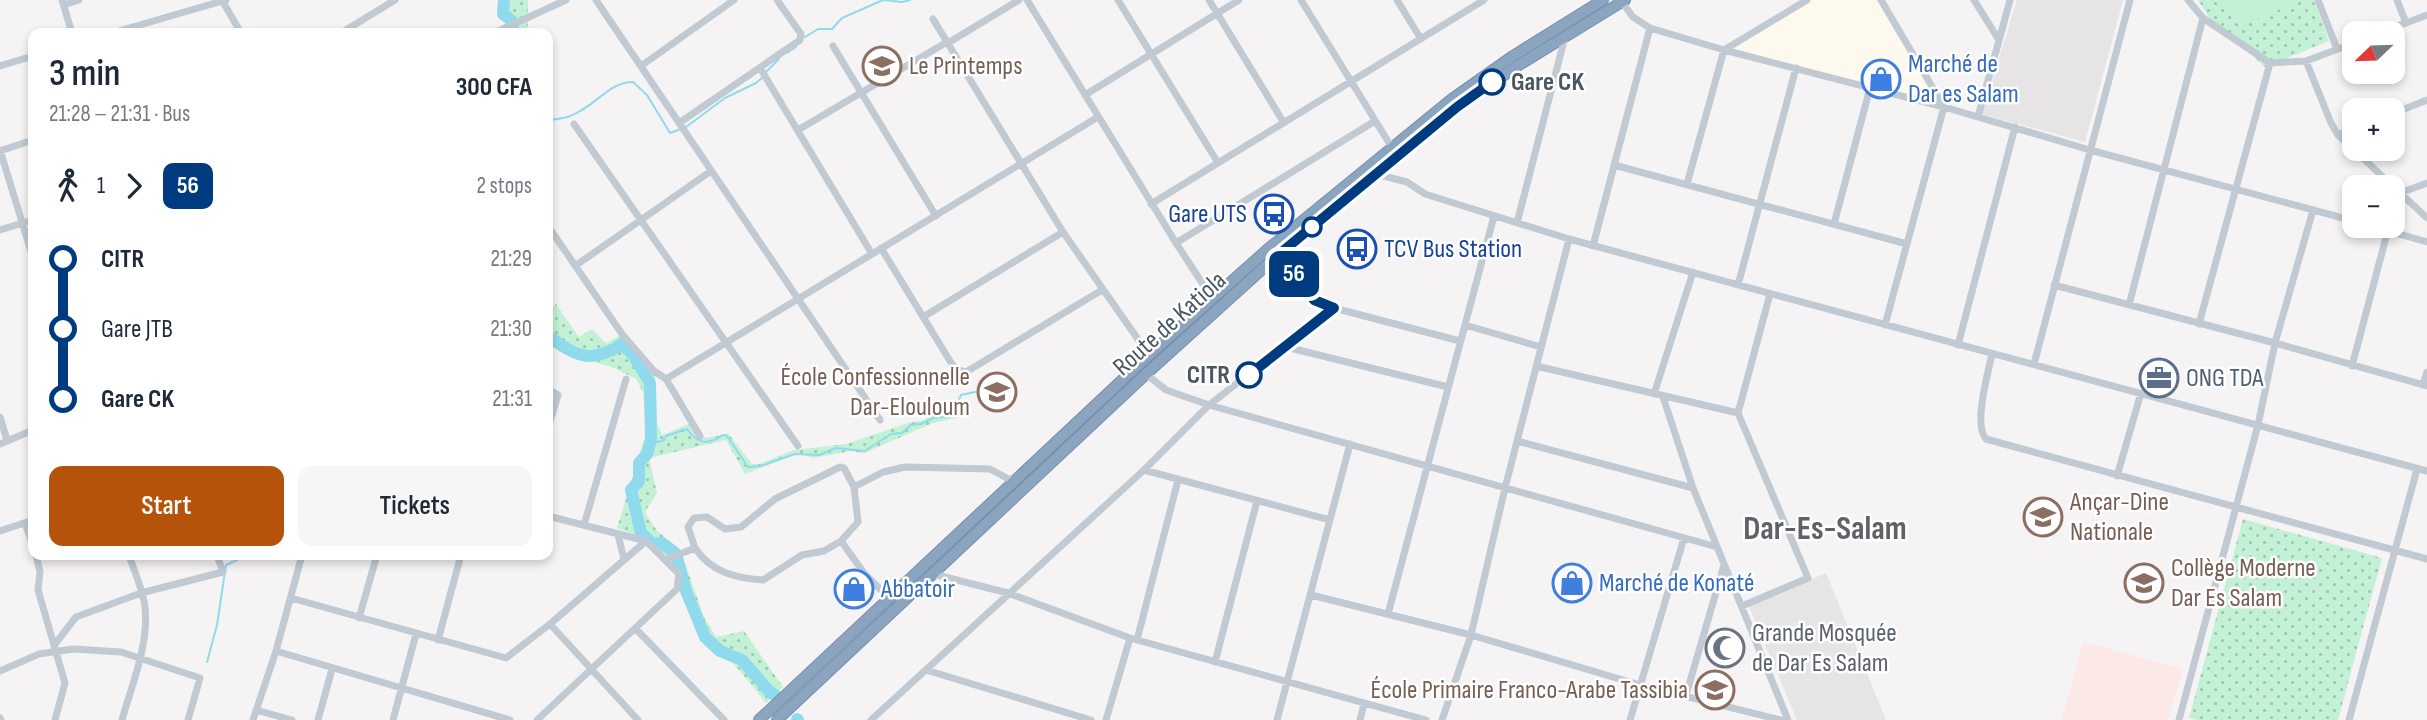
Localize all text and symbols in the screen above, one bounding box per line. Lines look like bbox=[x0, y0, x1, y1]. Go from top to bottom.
north arrow bbox=[2342, 21, 2404, 84]
map controls bbox=[2342, 21, 2405, 238]
school or university icon: Le Printemps bbox=[861, 45, 903, 87]
place label: Marché de Dar es Salam bbox=[1908, 49, 2019, 110]
text: 3 min bbox=[49, 51, 120, 96]
place label: Le Printemps bbox=[909, 51, 1022, 82]
shop icon: Marché de Dar es Salam bbox=[1860, 58, 1902, 100]
place label: Gare CK bbox=[1511, 67, 1584, 98]
marker: Gare CK bbox=[1479, 69, 1505, 95]
text: 300 CFA bbox=[456, 72, 532, 103]
button: + bbox=[2342, 98, 2405, 161]
text: 21:28 – 21:31 · Bus bbox=[49, 100, 190, 128]
icon: walk bbox=[49, 167, 87, 205]
icon: forward bbox=[115, 167, 153, 205]
text: 56 bbox=[177, 171, 199, 200]
text: 1 bbox=[97, 172, 105, 200]
text: 2 stops bbox=[476, 172, 532, 200]
button: − bbox=[2342, 175, 2405, 238]
bus stop icon: Gare UTS bbox=[1253, 193, 1295, 235]
place label: Gare UTS bbox=[1168, 199, 1247, 230]
unlabelled marker bbox=[1302, 217, 1322, 237]
bus stop icon: TCV Bus Station bbox=[1336, 228, 1378, 270]
place label: TCV Bus Station bbox=[1384, 234, 1522, 265]
text: CITR bbox=[101, 244, 144, 275]
text: 21:29 bbox=[490, 245, 532, 273]
line badge: 56 bbox=[1262, 251, 1326, 297]
text: 56 bbox=[1283, 259, 1305, 288]
street label: Route de Katiola bbox=[1107, 265, 1233, 383]
text: Gare JTB bbox=[101, 314, 173, 345]
text: 21:30 bbox=[490, 315, 532, 343]
office icon: ONG TDA bbox=[2138, 357, 2180, 399]
place label: CITR bbox=[1187, 360, 1230, 391]
place label: École Confessionnelle Dar-Elouloum bbox=[780, 362, 970, 423]
marker: CITR bbox=[1236, 362, 1262, 388]
place label: ONG TDA bbox=[2186, 363, 2264, 394]
school or university icon: École Confessionnelle Dar-Elouloum bbox=[976, 371, 1018, 413]
text: Gare CK bbox=[101, 384, 174, 415]
text: 21:31 bbox=[492, 385, 532, 413]
button: Start bbox=[49, 466, 284, 546]
button: Tickets bbox=[298, 466, 532, 546]
place label: Ançar-Dine Nationale bbox=[2069, 487, 2169, 548]
school or university icon: Ançar-Dine Nationale bbox=[2022, 496, 2064, 538]
district label: Dar-Es-Salam bbox=[1743, 509, 1907, 549]
place label: Collège Moderne Dar Es Salam bbox=[2171, 553, 2316, 614]
shop icon: Marché de Konaté bbox=[1551, 562, 1593, 604]
school or university icon: Collège Moderne Dar Es Salam bbox=[2123, 562, 2165, 604]
shop icon: Abbatoir bbox=[833, 568, 875, 610]
place label: Marché de Konaté bbox=[1599, 568, 1754, 599]
place label: Abbatoir bbox=[880, 574, 955, 605]
place label: Grande Mosquée de Dar Es Salam bbox=[1752, 618, 1897, 679]
mosque icon: Grande Mosquée de Dar Es Salam bbox=[1704, 627, 1746, 669]
school or university icon: École Primaire Franco-Arabe Tassibia bbox=[1694, 669, 1736, 711]
place label: École Primaire Franco-Arabe Tassibia bbox=[1371, 675, 1688, 706]

